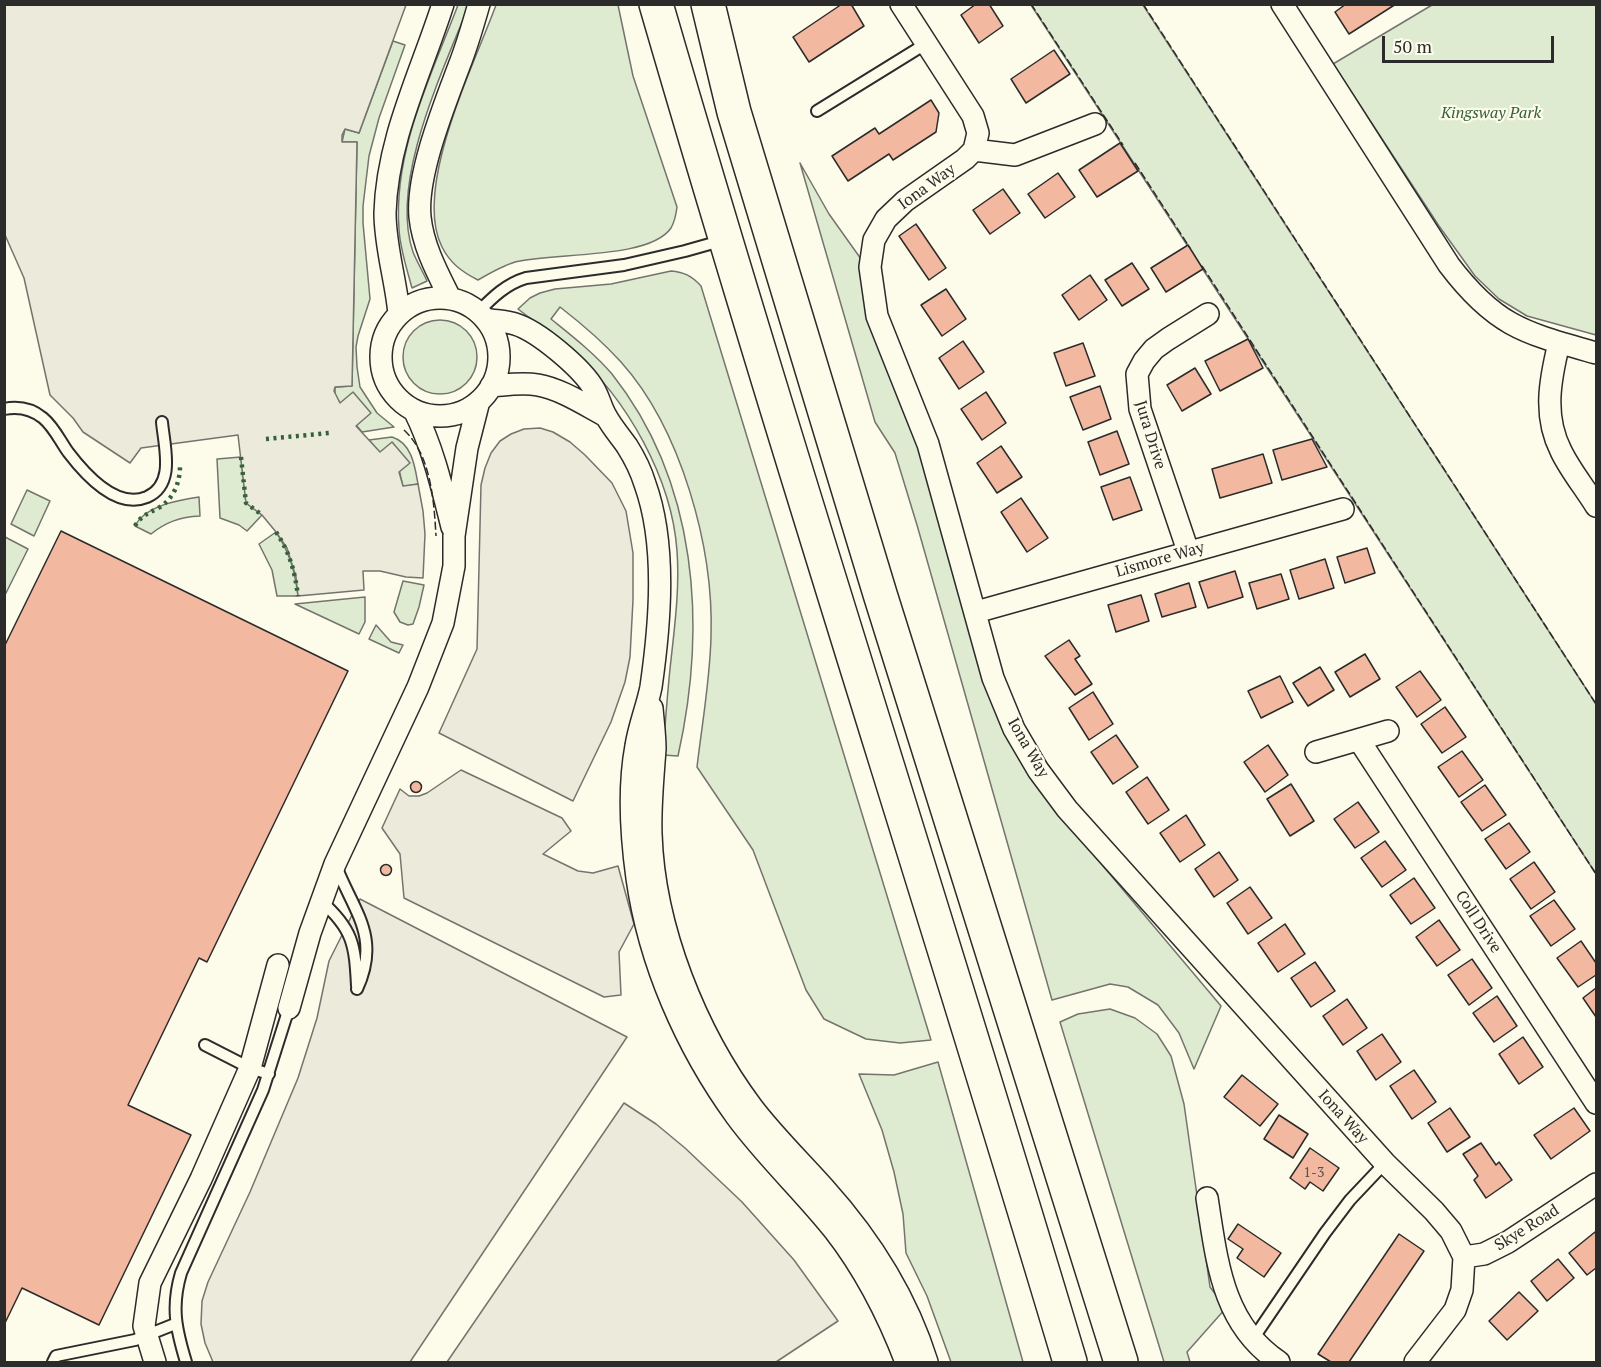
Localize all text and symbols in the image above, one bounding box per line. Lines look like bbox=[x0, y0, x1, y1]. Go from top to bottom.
scale bar bbox=[1385, 24, 1558, 62]
text: 50 m bbox=[1393, 34, 1432, 58]
park label: Kingsway Park bbox=[1441, 103, 1541, 123]
street label: Iona Way bbox=[895, 160, 959, 214]
street label: Jura Drive bbox=[1130, 398, 1170, 472]
street label: Lismore Way bbox=[1113, 538, 1207, 582]
street label: Iona Way bbox=[1003, 715, 1053, 781]
street label: Coll Drive bbox=[1451, 887, 1505, 957]
street label: Iona Way bbox=[1314, 1086, 1372, 1148]
house number: 1-3 bbox=[1304, 1165, 1324, 1181]
street label: Skye Road bbox=[1491, 1201, 1563, 1255]

